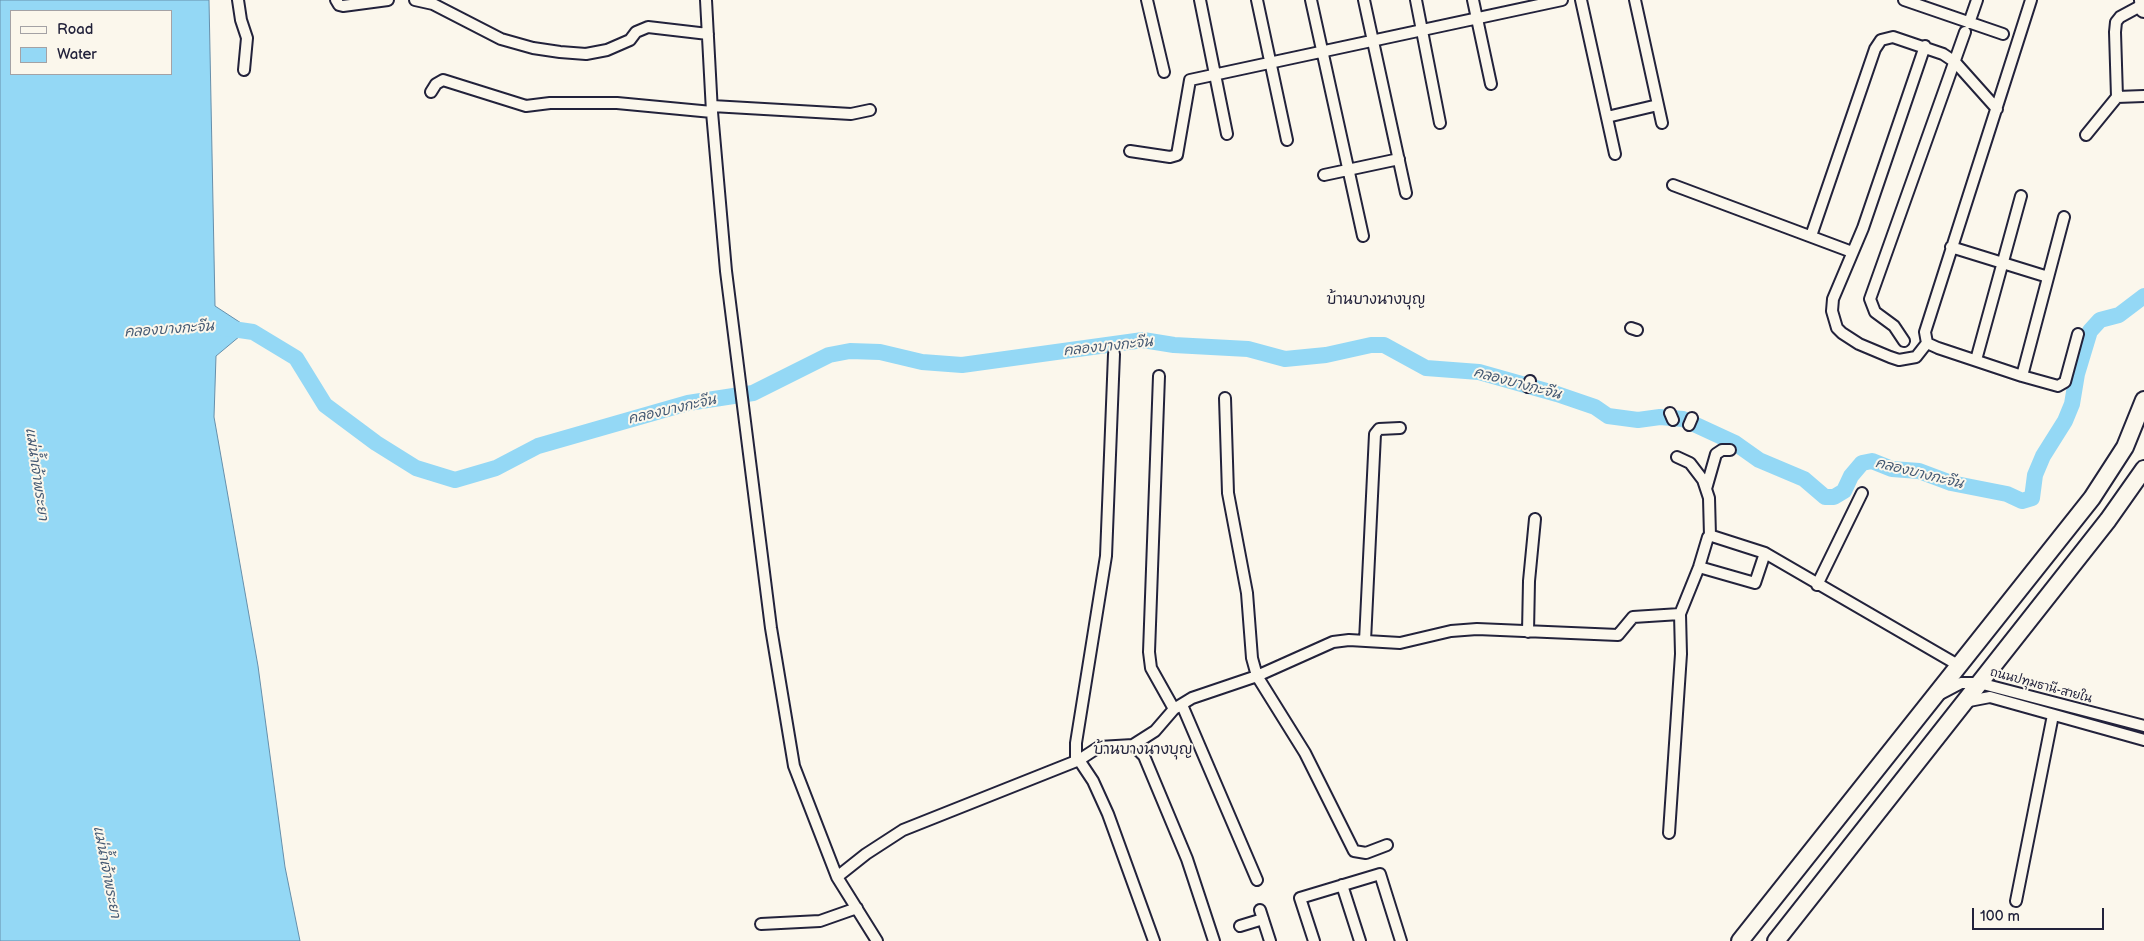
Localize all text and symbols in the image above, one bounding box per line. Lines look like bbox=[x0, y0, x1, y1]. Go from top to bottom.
legend bbox=[10, 10, 172, 75]
text: Road bbox=[57, 20, 93, 39]
text: Water bbox=[57, 45, 97, 64]
district label: บ้านบางนางบุญ bbox=[1326, 291, 1426, 309]
water label: คลองบางกะจีน bbox=[124, 319, 214, 341]
water label: คลองบางกะจีน bbox=[1063, 334, 1153, 360]
water label: คลองบางกะจีน bbox=[1472, 364, 1562, 404]
water label: คลองบางกะจีน bbox=[627, 392, 717, 428]
water label: แม่น้ำเจ้าพระยา bbox=[21, 427, 51, 521]
water label: คลองบางกะจีน bbox=[1874, 455, 1964, 493]
street label: ถนนปทุมธานี-สายใน bbox=[1988, 665, 2094, 707]
district label: บ้านบางนางบุญ bbox=[1093, 741, 1193, 759]
water label: แม่น้ำเจ้าพระยา bbox=[89, 825, 123, 919]
scale bar bbox=[1974, 898, 2106, 930]
text: 100 m bbox=[1980, 907, 2020, 926]

